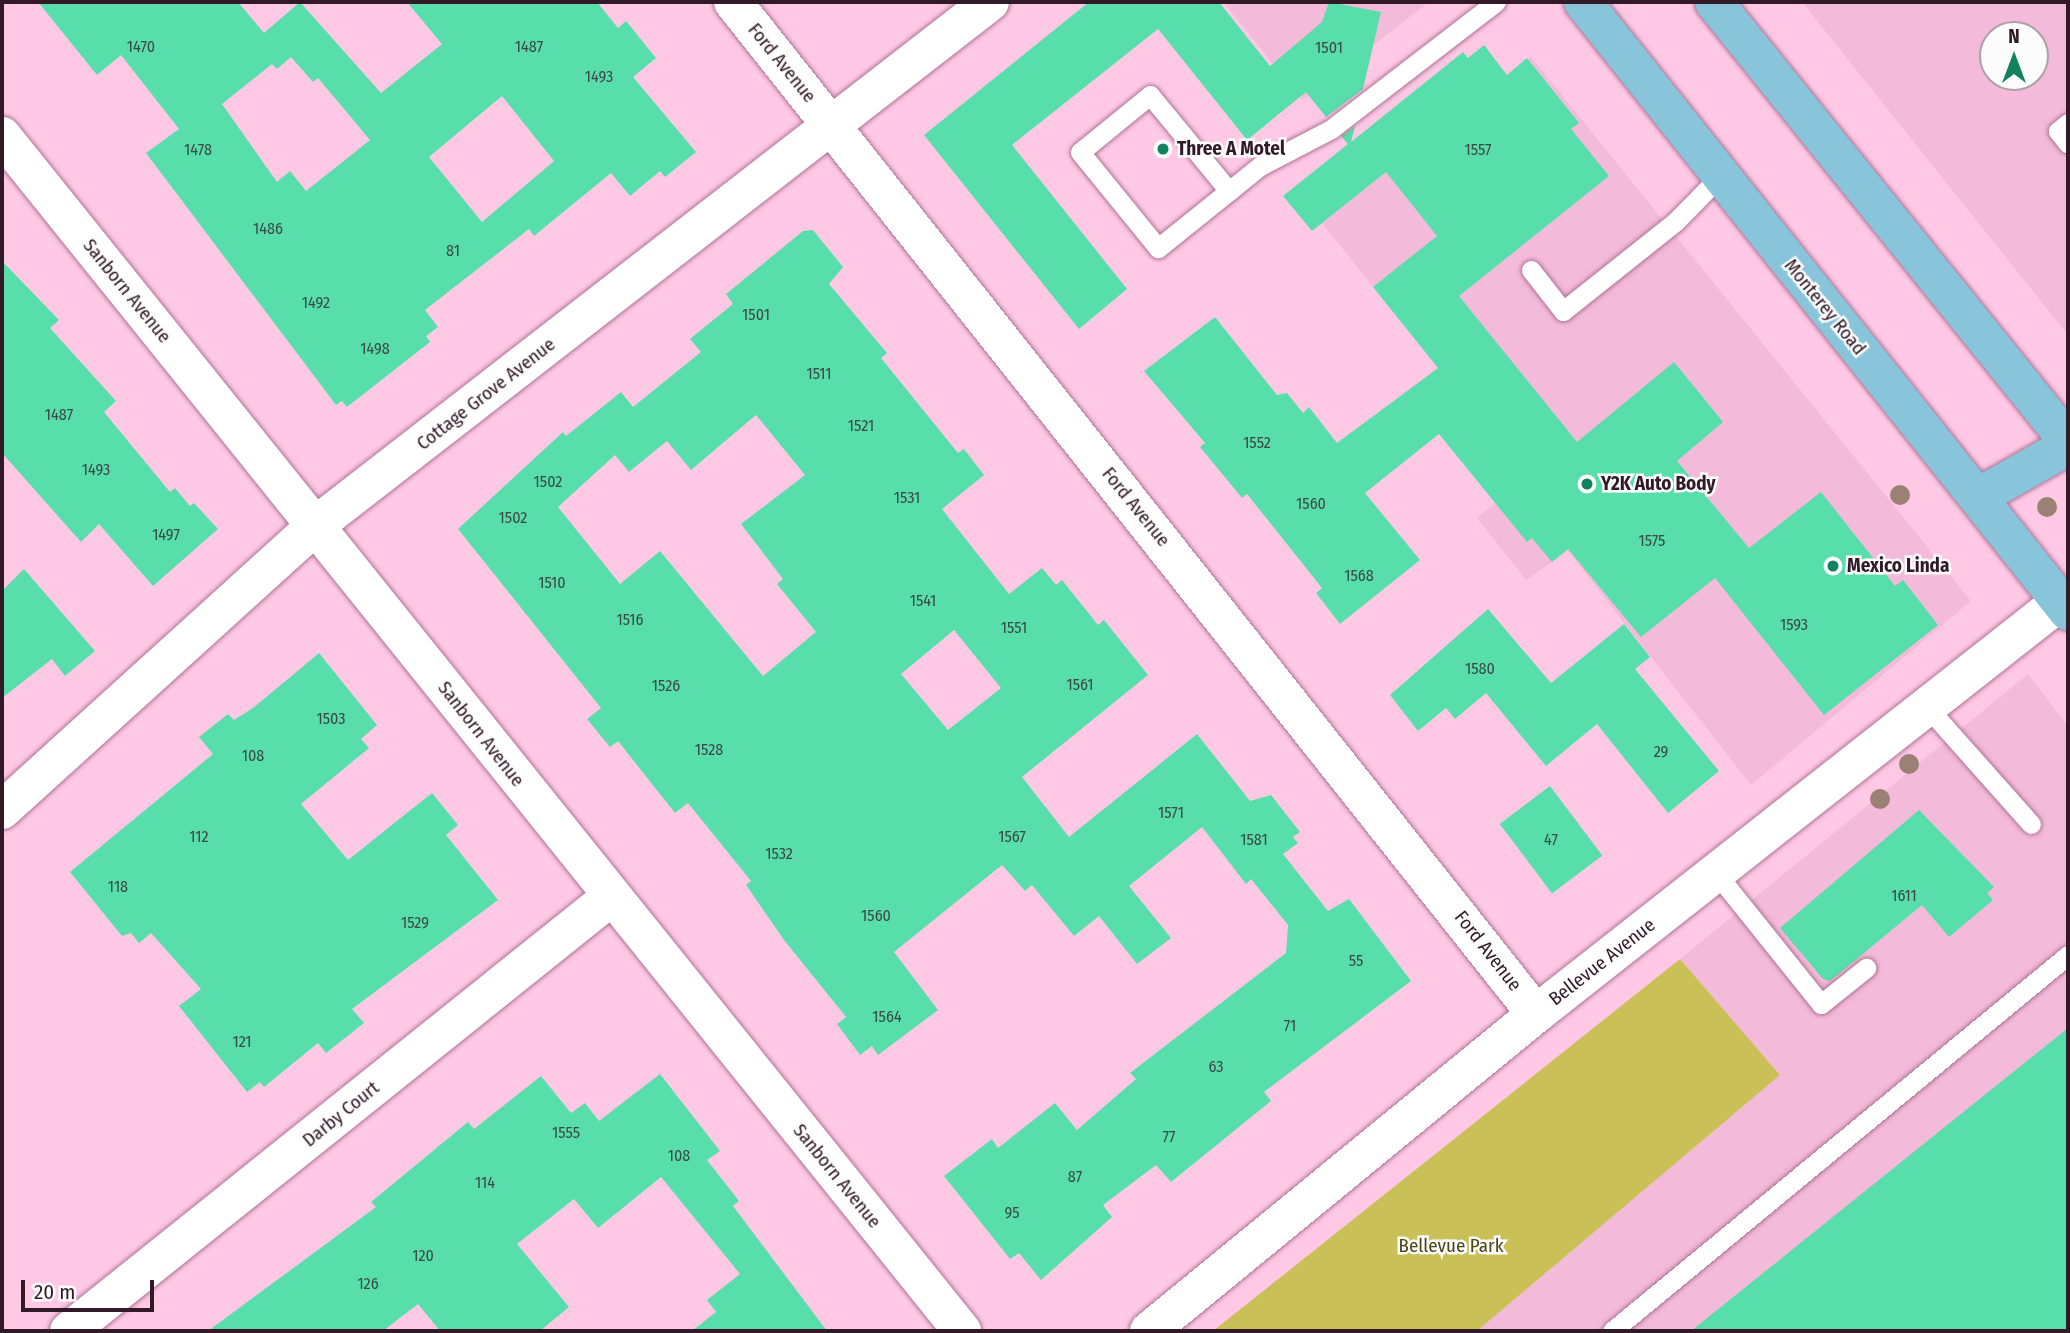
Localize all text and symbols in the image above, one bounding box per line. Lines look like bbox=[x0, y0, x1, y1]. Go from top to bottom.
street label: Ford Avenue bbox=[743, 19, 821, 107]
north arrow bbox=[1979, 21, 2049, 91]
text: N bbox=[2008, 25, 2020, 48]
house number: 1470 bbox=[127, 37, 155, 57]
house number: 1487 bbox=[515, 37, 543, 57]
house number: 1501 bbox=[1315, 38, 1343, 58]
house number: 1493 bbox=[585, 67, 613, 87]
place label: Three A Motel bbox=[1177, 138, 1285, 160]
house number: 1478 bbox=[184, 140, 212, 160]
house number: 1557 bbox=[1465, 140, 1491, 160]
marker: Three A Motel bbox=[1155, 141, 1171, 157]
house number: 1486 bbox=[253, 219, 283, 239]
street label: Sanborn Avenue bbox=[78, 234, 176, 348]
house number: 81 bbox=[446, 241, 460, 261]
street label: Monterey Road bbox=[1779, 255, 1871, 359]
house number: 1492 bbox=[302, 293, 330, 313]
house number: 1501 bbox=[742, 305, 770, 325]
street label: Cottage Grove Avenue bbox=[412, 333, 560, 455]
house number: 1498 bbox=[360, 339, 390, 359]
house number: 1511 bbox=[806, 364, 832, 384]
house number: 1487 bbox=[45, 405, 73, 425]
house number: 1521 bbox=[848, 416, 874, 436]
house number: 1552 bbox=[1243, 433, 1271, 453]
house number: 1493 bbox=[82, 460, 110, 480]
street label: Ford Avenue bbox=[1097, 463, 1175, 551]
house number: 1502 bbox=[534, 472, 562, 492]
place label: Y2K Auto Body bbox=[1601, 473, 1716, 495]
marker: Y2K Auto Body bbox=[1579, 476, 1595, 492]
house number: 1531 bbox=[894, 488, 920, 508]
house number: 1560 bbox=[1296, 494, 1326, 514]
house number: 1502 bbox=[499, 508, 527, 528]
house number: 1497 bbox=[152, 525, 180, 545]
house number: 1575 bbox=[1639, 531, 1665, 551]
place label: Mexico Linda bbox=[1847, 555, 1949, 577]
marker: Mexico Linda bbox=[1825, 558, 1841, 574]
house number: 1568 bbox=[1344, 566, 1374, 586]
house number: 1510 bbox=[538, 573, 566, 593]
house number: 1541 bbox=[910, 591, 936, 611]
house number: 1516 bbox=[617, 610, 643, 630]
house number: 1593 bbox=[1780, 615, 1808, 635]
house number: 1551 bbox=[1001, 618, 1027, 638]
house number: 1580 bbox=[1465, 659, 1495, 679]
house number: 1561 bbox=[1066, 675, 1094, 695]
house number: 1526 bbox=[652, 676, 680, 696]
street label: Sanborn Avenue bbox=[433, 677, 529, 791]
house number: 1503 bbox=[317, 709, 345, 729]
house number: 1528 bbox=[695, 740, 723, 760]
house number: 29 bbox=[1654, 742, 1668, 762]
house number: 108 bbox=[242, 746, 264, 766]
house number: 1571 bbox=[1158, 803, 1184, 823]
house number: 112 bbox=[189, 827, 209, 847]
house number: 1567 bbox=[998, 827, 1026, 847]
house number: 1581 bbox=[1240, 830, 1268, 850]
house number: 47 bbox=[1544, 830, 1558, 850]
house number: 1532 bbox=[765, 844, 793, 864]
house number: 118 bbox=[108, 877, 128, 897]
house number: 1611 bbox=[1891, 886, 1917, 906]
house number: 1560 bbox=[861, 906, 891, 926]
street label: Ford Avenue bbox=[1450, 906, 1526, 996]
house number: 1529 bbox=[401, 913, 429, 933]
street label: Bellevue Avenue bbox=[1544, 914, 1660, 1010]
house number: 55 bbox=[1349, 951, 1363, 971]
house number: 1564 bbox=[872, 1007, 902, 1027]
house number: 71 bbox=[1284, 1016, 1296, 1036]
house number: 121 bbox=[232, 1032, 252, 1052]
house number: 63 bbox=[1208, 1057, 1224, 1077]
street label: Darby Court bbox=[298, 1076, 384, 1152]
street label: Sanborn Avenue bbox=[788, 1119, 886, 1233]
house number: 1555 bbox=[552, 1123, 580, 1143]
house number: 77 bbox=[1162, 1127, 1176, 1147]
house number: 108 bbox=[668, 1146, 690, 1166]
house number: 87 bbox=[1068, 1167, 1082, 1187]
house number: 114 bbox=[475, 1173, 495, 1193]
house number: 95 bbox=[1004, 1203, 1020, 1223]
park label: Bellevue Park bbox=[1398, 1235, 1504, 1257]
house number: 120 bbox=[412, 1246, 434, 1266]
scale bar bbox=[24, 1266, 158, 1310]
house number: 126 bbox=[357, 1274, 379, 1294]
text: 20 m bbox=[34, 1279, 75, 1305]

